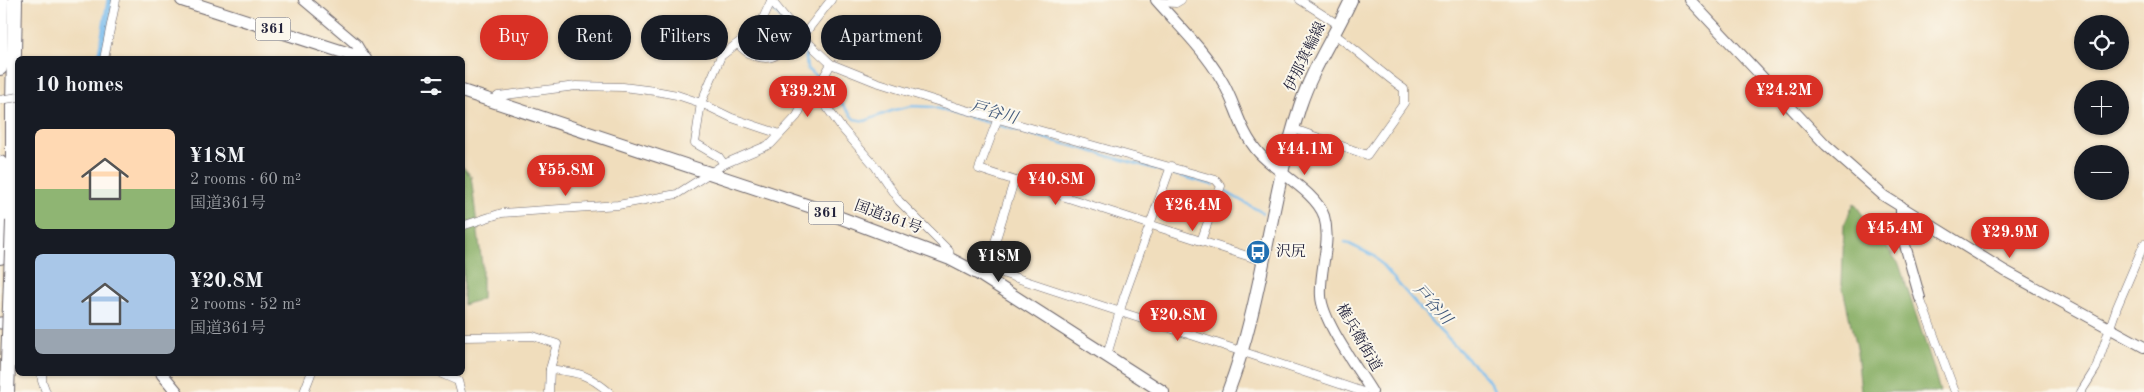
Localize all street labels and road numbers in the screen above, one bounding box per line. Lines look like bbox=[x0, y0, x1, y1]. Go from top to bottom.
road number: 361 bbox=[256, 18, 290, 40]
street label: 伊那箕輪線 bbox=[1281, 19, 1329, 94]
street label: 国道361号 bbox=[852, 197, 925, 237]
road number: 361 bbox=[808, 202, 844, 224]
street label: 権兵衛街道 bbox=[1333, 301, 1385, 374]

